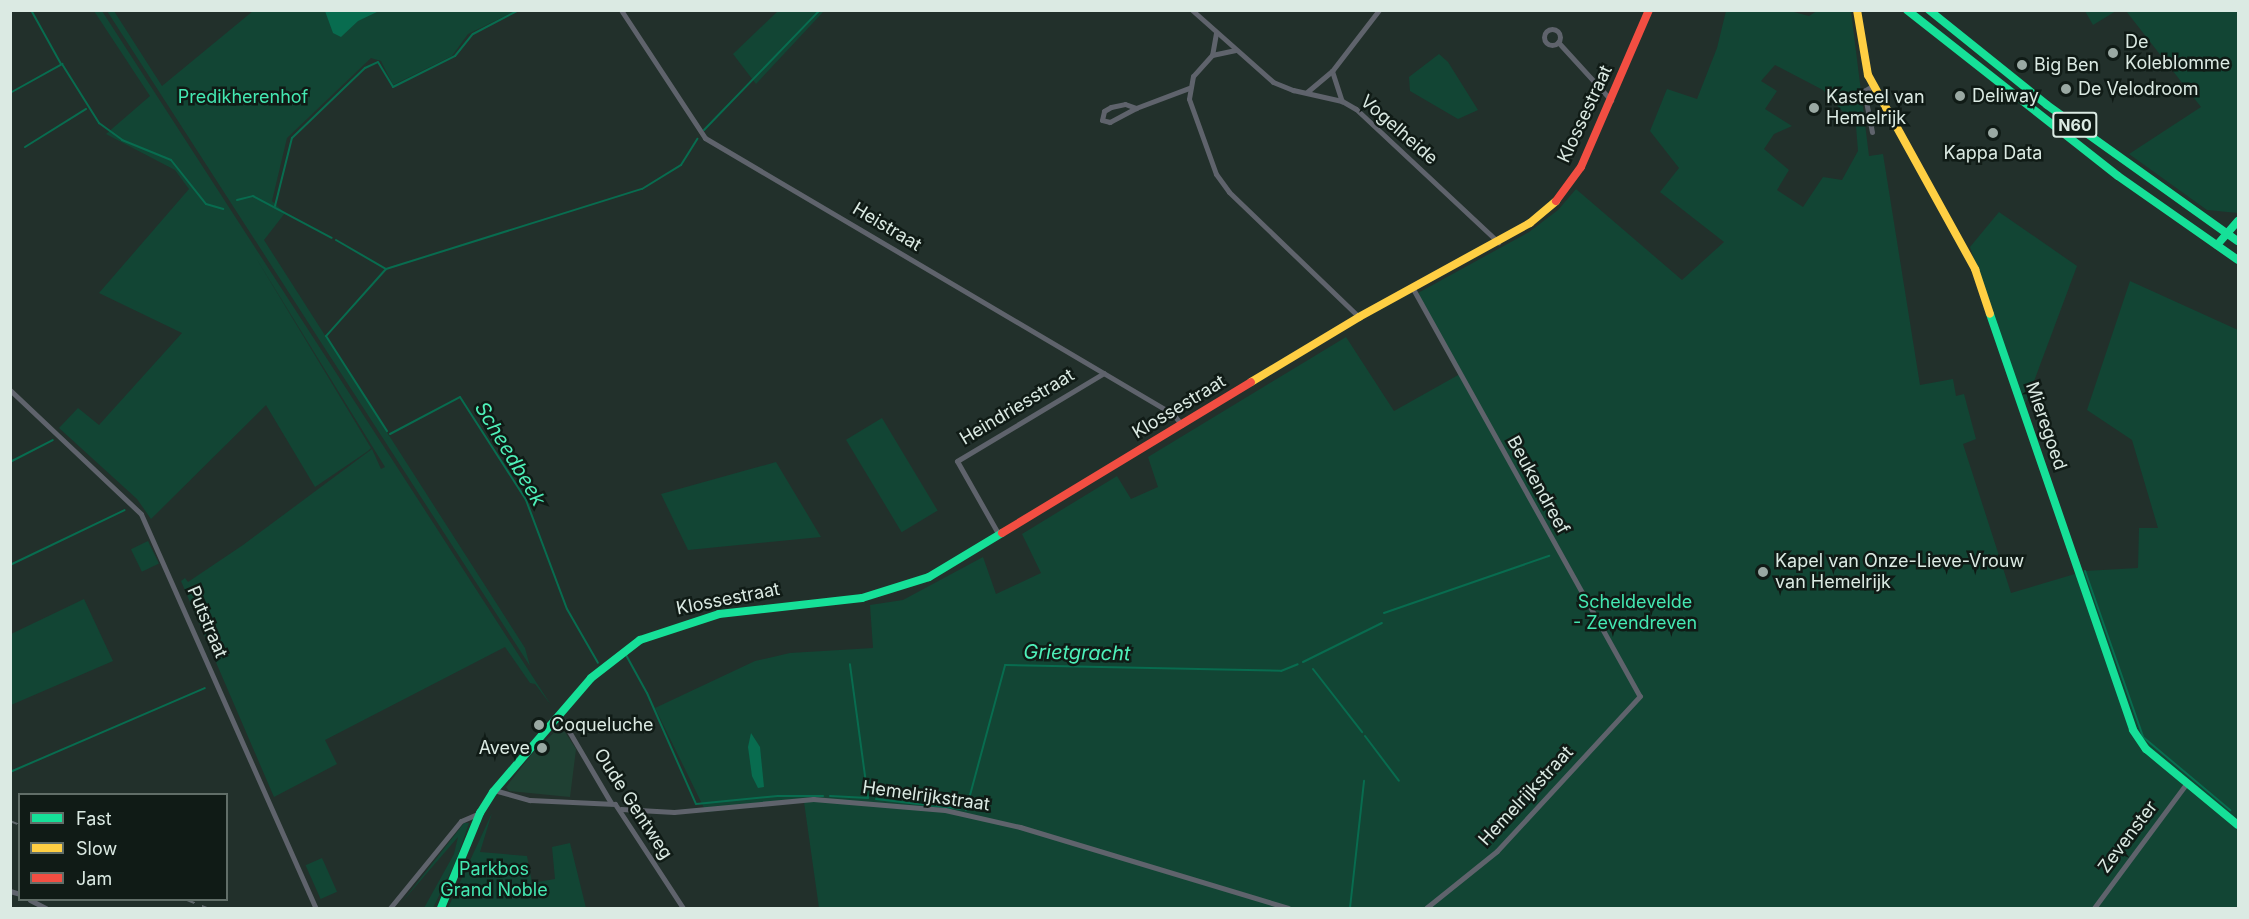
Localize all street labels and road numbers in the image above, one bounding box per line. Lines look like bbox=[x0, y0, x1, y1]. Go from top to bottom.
street label: Klossestraat bbox=[1553, 62, 1617, 166]
street label: Vogelheide bbox=[1356, 91, 1442, 169]
road number: N60 bbox=[2051, 112, 2099, 138]
street label: Heistraat bbox=[849, 198, 925, 256]
street label: Heindriesstraat bbox=[956, 364, 1078, 450]
street label: Klossestraat bbox=[1128, 371, 1230, 443]
street label: Mieregoed bbox=[2021, 379, 2071, 473]
street label: Beukendreef bbox=[1502, 432, 1574, 538]
street label: Klossestraat bbox=[674, 578, 782, 620]
street label: Putstraat bbox=[182, 583, 232, 661]
street label: Hemelrijkstraat bbox=[1474, 742, 1578, 850]
street label: Oude Gentweg bbox=[589, 745, 677, 863]
street label: Hemelrijkstraat bbox=[861, 776, 991, 816]
street label: Zevenster bbox=[2094, 797, 2162, 877]

